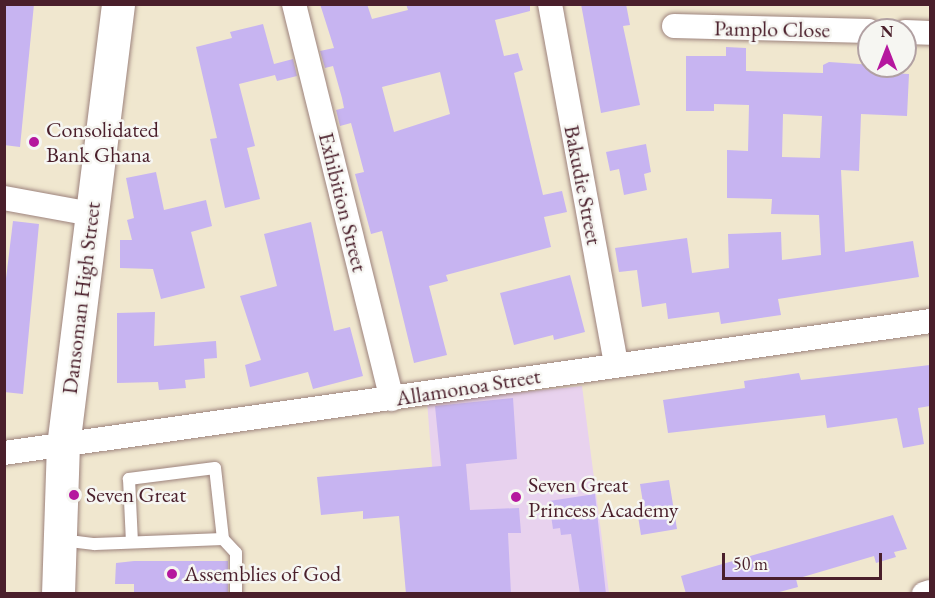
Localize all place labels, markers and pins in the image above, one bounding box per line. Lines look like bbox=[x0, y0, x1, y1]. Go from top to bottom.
place label: Consolidated Bank Ghana bbox=[46, 116, 159, 168]
marker: Consolidated Bank Ghana bbox=[27, 135, 41, 149]
place label: Seven Great Princess Academy bbox=[528, 471, 678, 522]
place label: Seven Great bbox=[86, 482, 186, 508]
marker: Seven Great bbox=[67, 488, 81, 502]
marker: Seven Great Princess Academy bbox=[509, 490, 523, 504]
place label: Assemblies of God bbox=[184, 561, 341, 587]
marker: Assemblies of God bbox=[165, 567, 179, 581]

